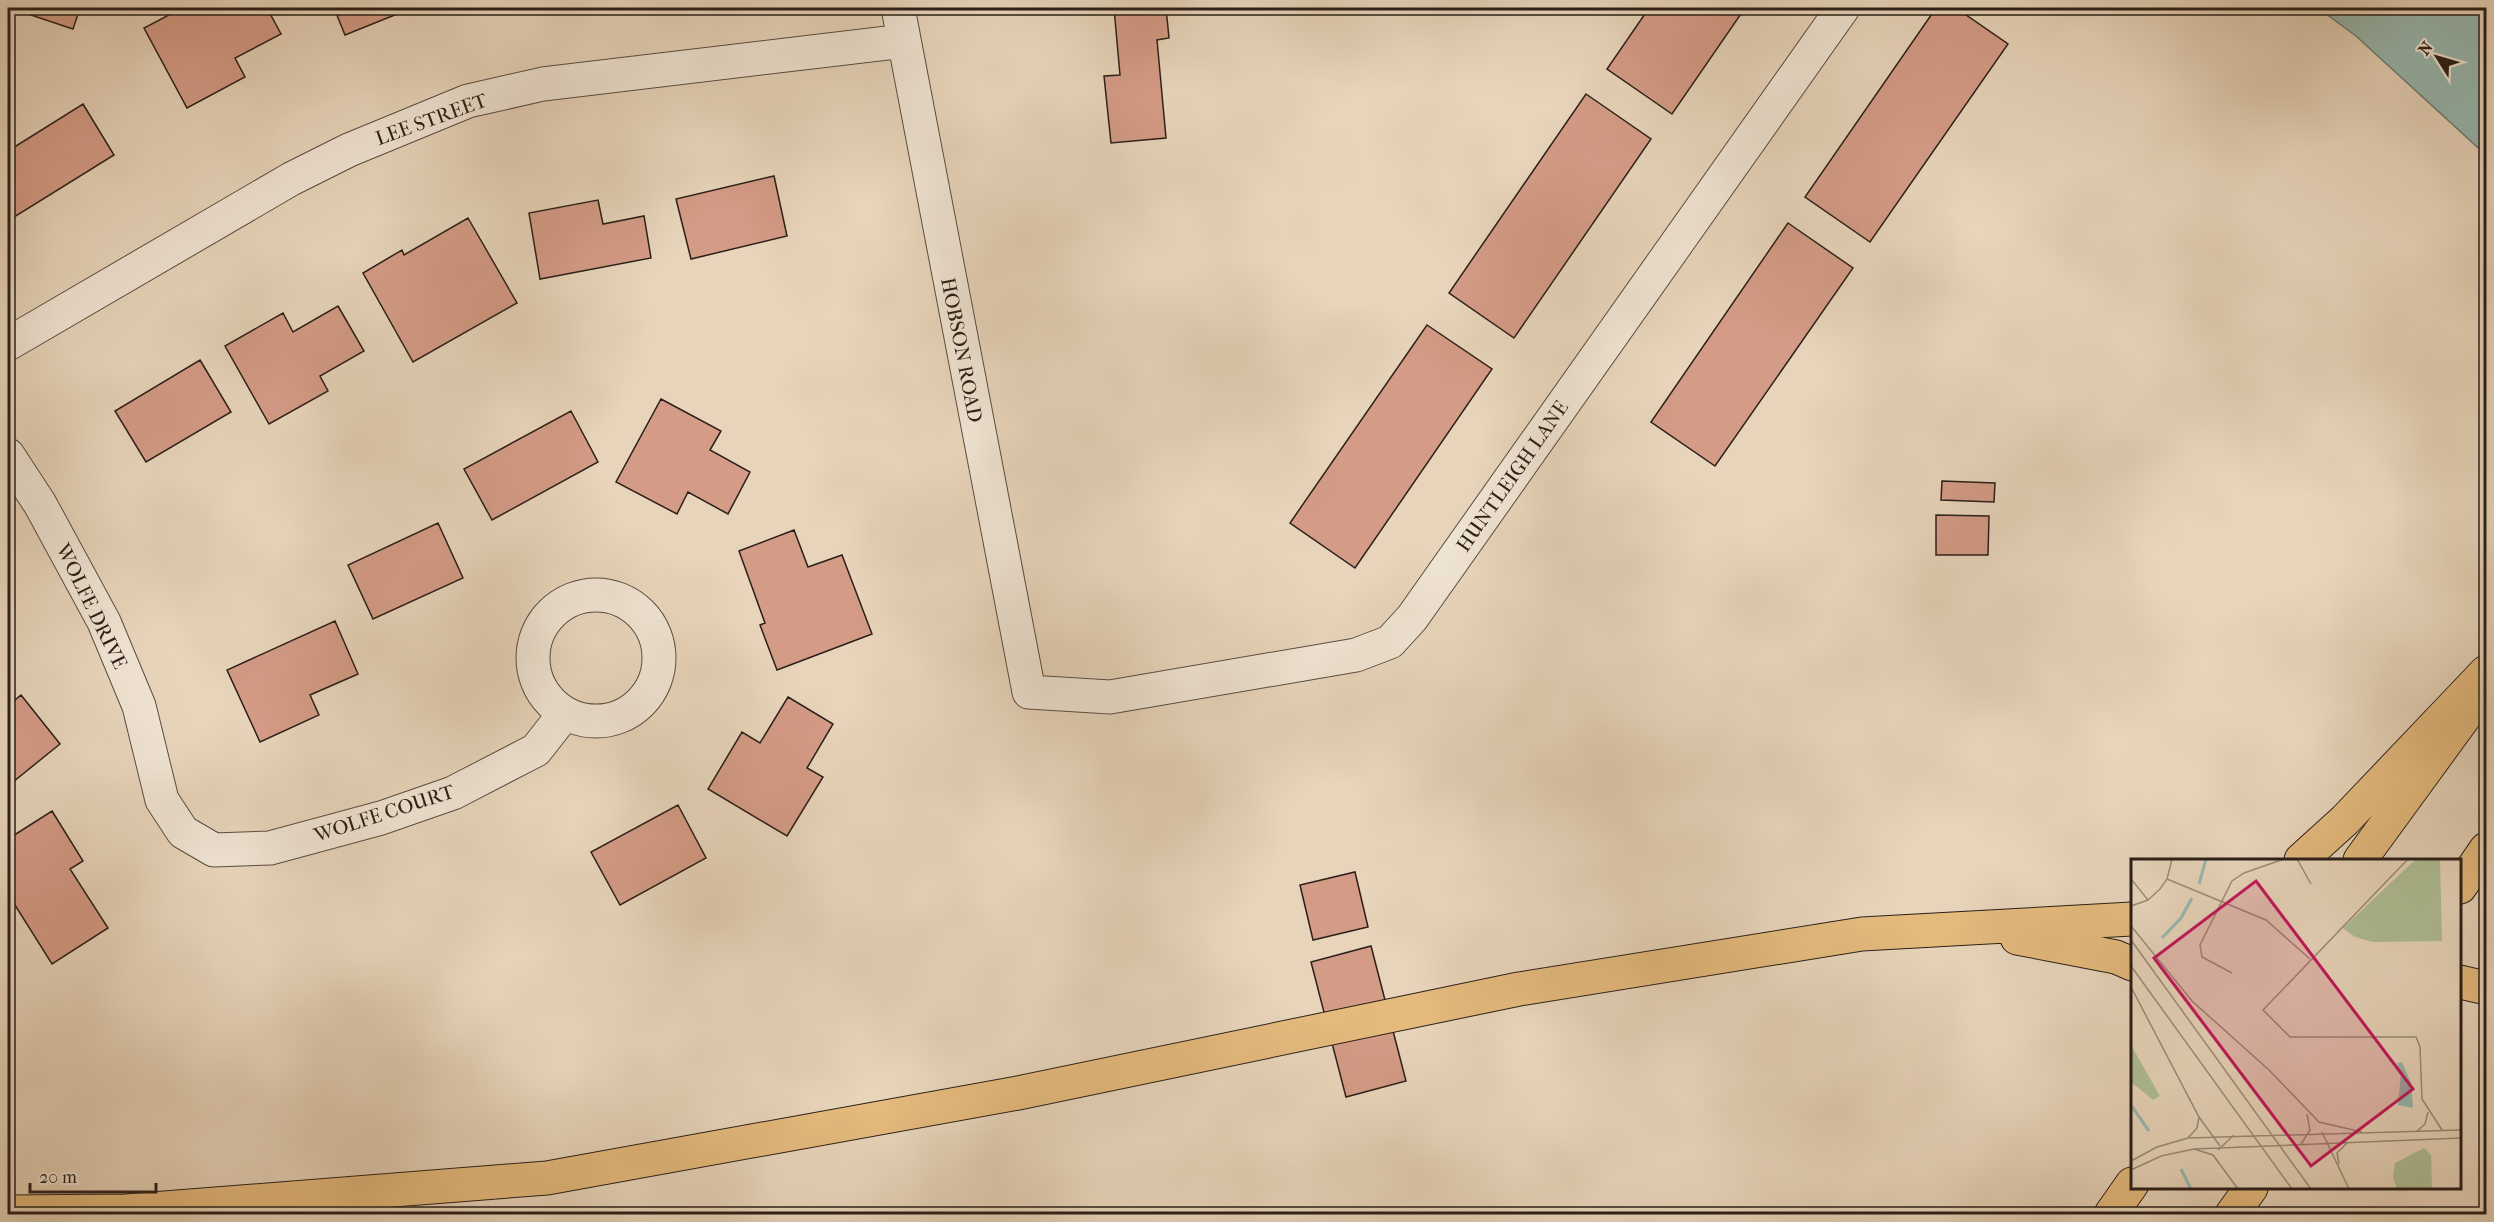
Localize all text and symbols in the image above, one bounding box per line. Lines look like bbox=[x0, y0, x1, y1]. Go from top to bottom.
north arrow bbox=[2407, 27, 2467, 87]
text: N bbox=[2414, 37, 2437, 59]
street label: LEE STREET bbox=[372, 88, 491, 150]
street label: HOBSON ROAD bbox=[936, 276, 987, 425]
street label: HUNTLEIGH LANE bbox=[1452, 396, 1573, 556]
street label: WOLFE DRIVE bbox=[51, 539, 132, 673]
street label: WOLFE COURT bbox=[310, 780, 458, 847]
inset map bbox=[2131, 859, 2461, 1189]
scale bar bbox=[30, 1156, 156, 1194]
text: 20 m bbox=[39, 1167, 77, 1188]

